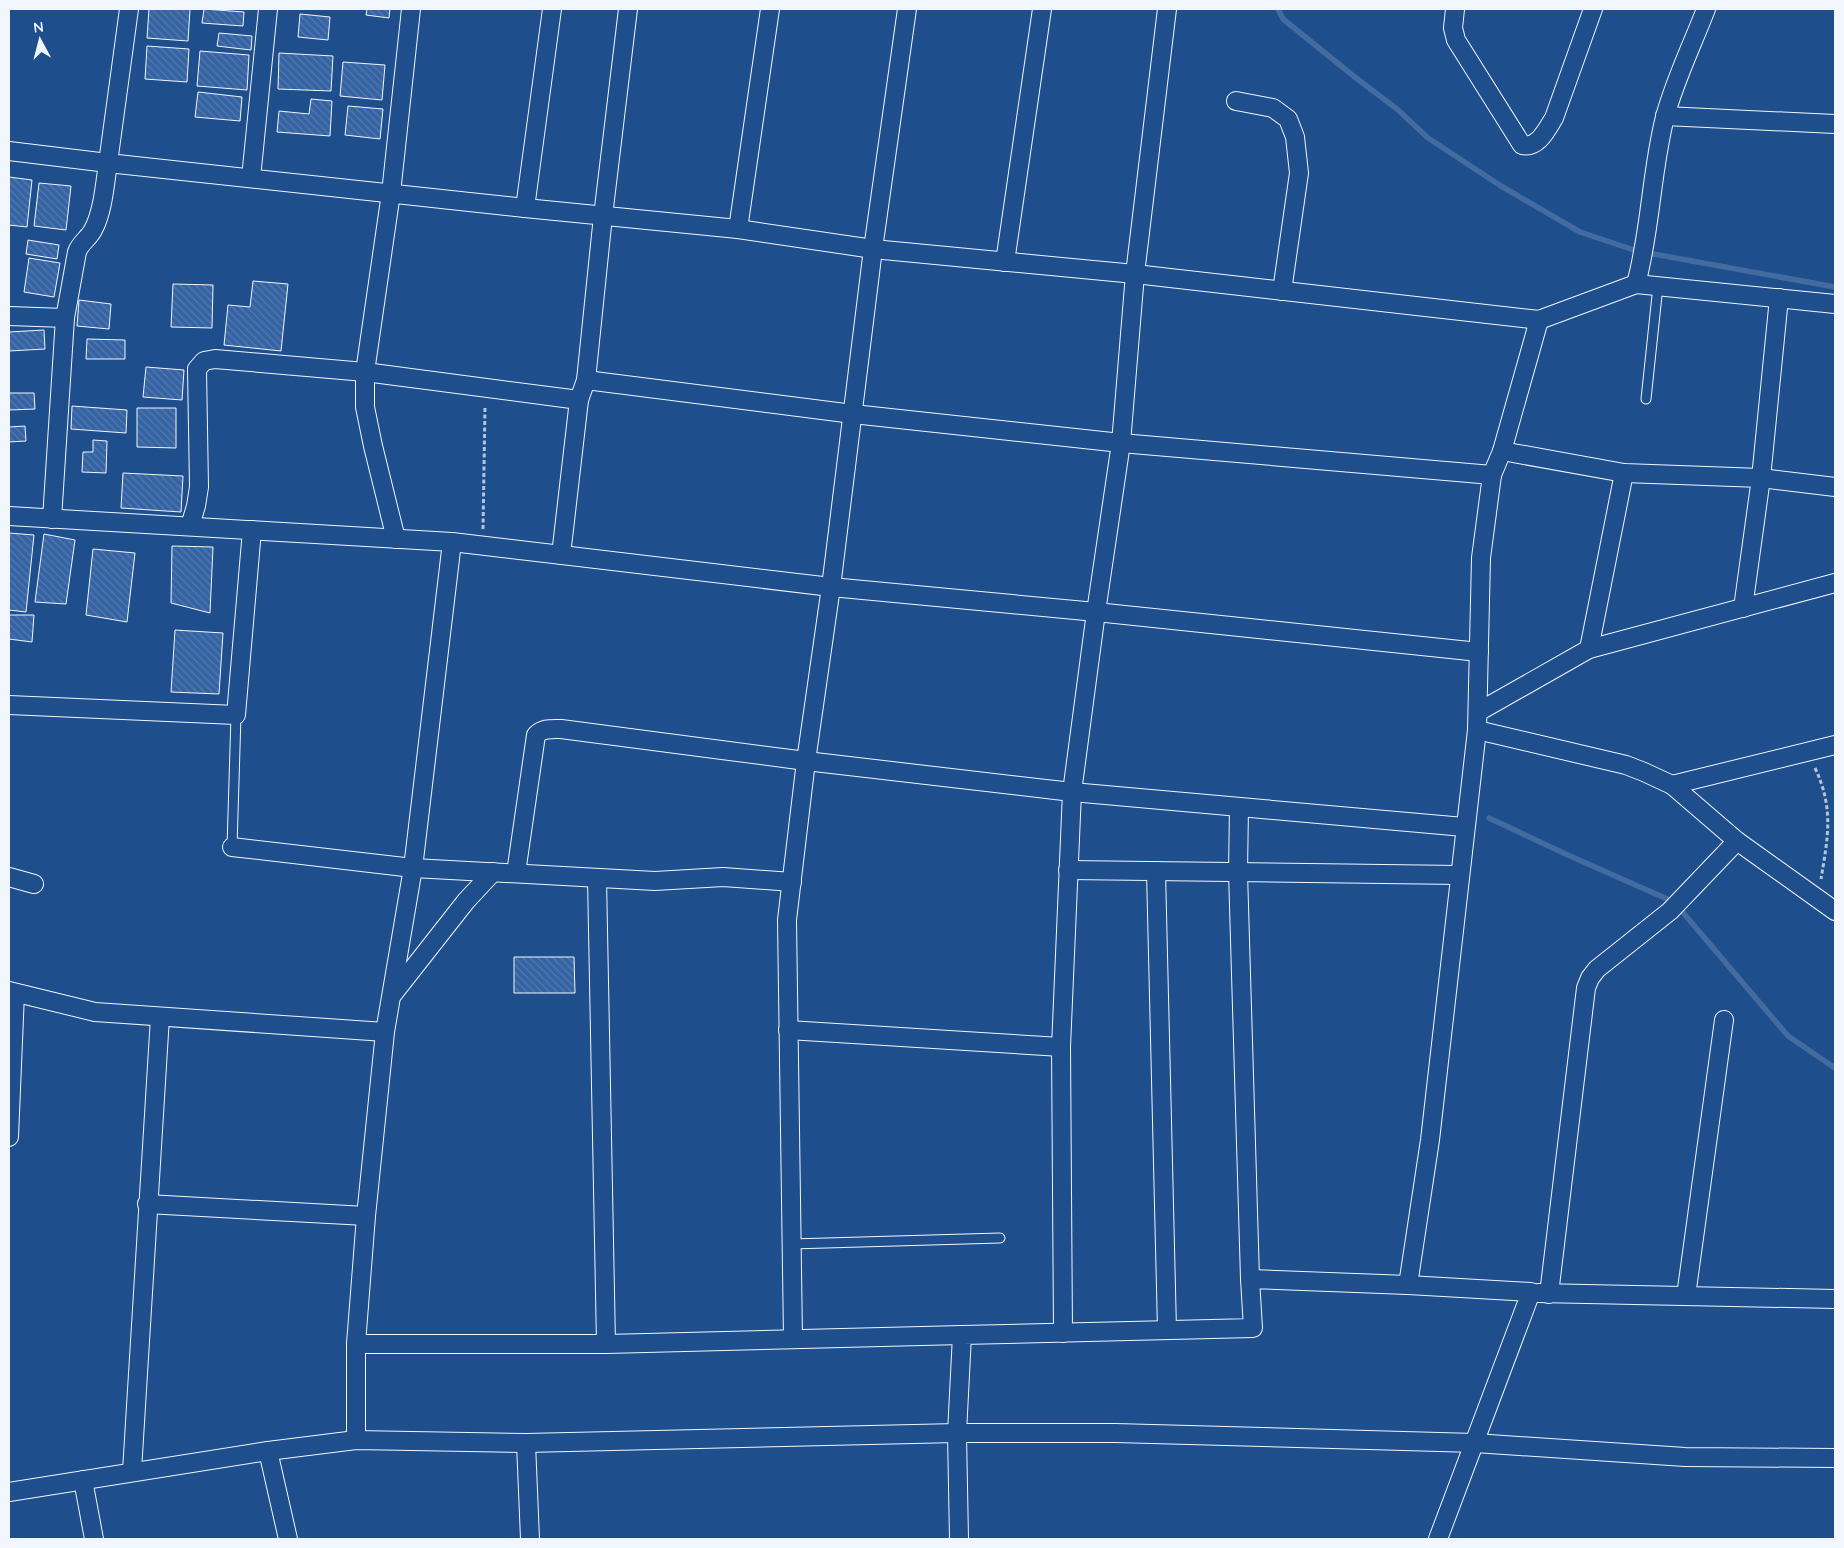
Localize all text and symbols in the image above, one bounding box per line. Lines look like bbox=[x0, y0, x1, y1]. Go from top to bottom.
north arrow bbox=[15, 15, 65, 65]
text: N bbox=[32, 18, 45, 37]

